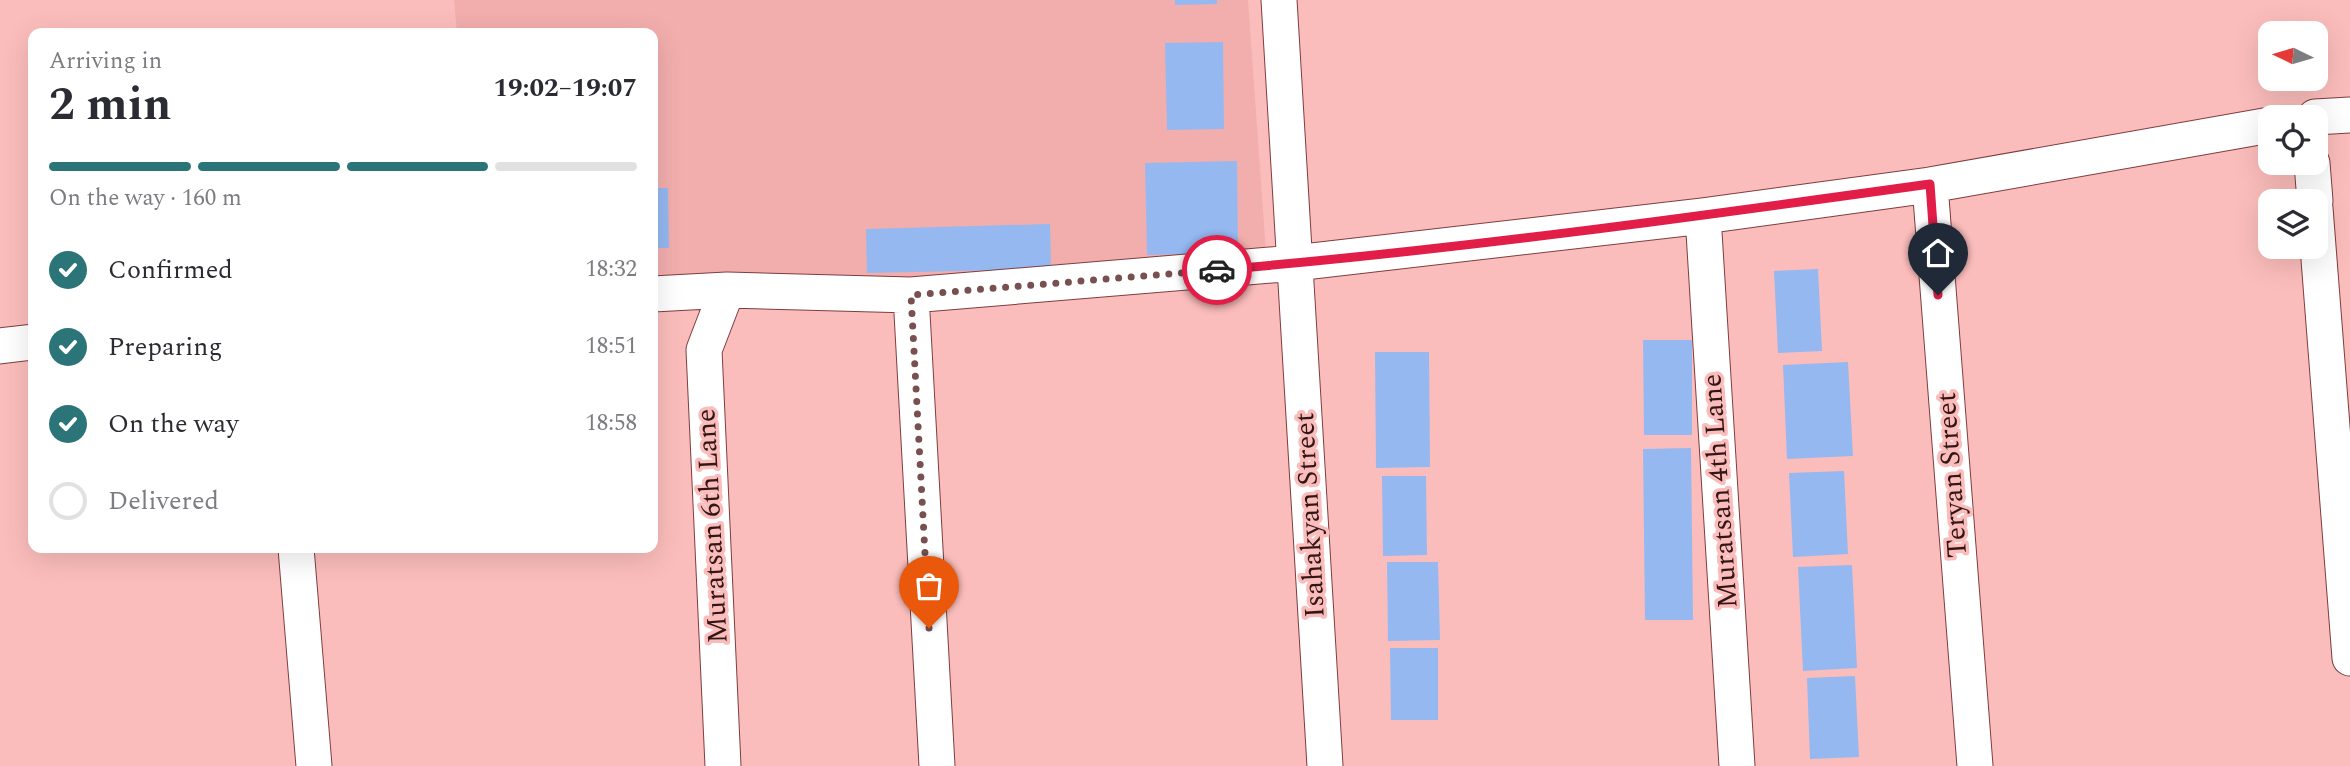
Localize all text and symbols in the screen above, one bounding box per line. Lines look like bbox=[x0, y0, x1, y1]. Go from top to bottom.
north arrow bbox=[2258, 21, 2328, 91]
map controls bbox=[2258, 21, 2328, 259]
text: Arriving in bbox=[49, 44, 162, 79]
text: 19:02–19:07 bbox=[493, 68, 637, 108]
text: 2 min bbox=[49, 70, 171, 140]
button: locate bbox=[2258, 105, 2328, 175]
text: On the way · 160 m bbox=[49, 181, 242, 216]
button: layers bbox=[2258, 189, 2328, 259]
pin bbox=[1908, 223, 1968, 295]
icon: home bbox=[1919, 234, 1957, 272]
courier bbox=[1182, 235, 1252, 305]
text: Confirmed bbox=[108, 250, 233, 290]
icon: check bbox=[49, 251, 87, 289]
icon: car bbox=[1198, 251, 1236, 289]
text: 18:32 bbox=[585, 252, 637, 287]
text: Preparing bbox=[108, 327, 222, 367]
icon: check bbox=[49, 328, 87, 366]
text: 18:51 bbox=[585, 329, 637, 364]
street label: Muratsan 4th Lane bbox=[1690, 372, 1750, 610]
street label: Teryan Street bbox=[1925, 391, 1979, 559]
text: On the way bbox=[108, 404, 239, 444]
icon: check bbox=[49, 405, 87, 443]
text: 18:58 bbox=[585, 406, 637, 441]
street label: Muratsan 6th Lane bbox=[684, 407, 740, 645]
street label: Isahakyan Street bbox=[1283, 411, 1337, 619]
text: Delivered bbox=[108, 481, 219, 521]
pin bbox=[899, 556, 959, 628]
icon: bag bbox=[910, 567, 948, 605]

